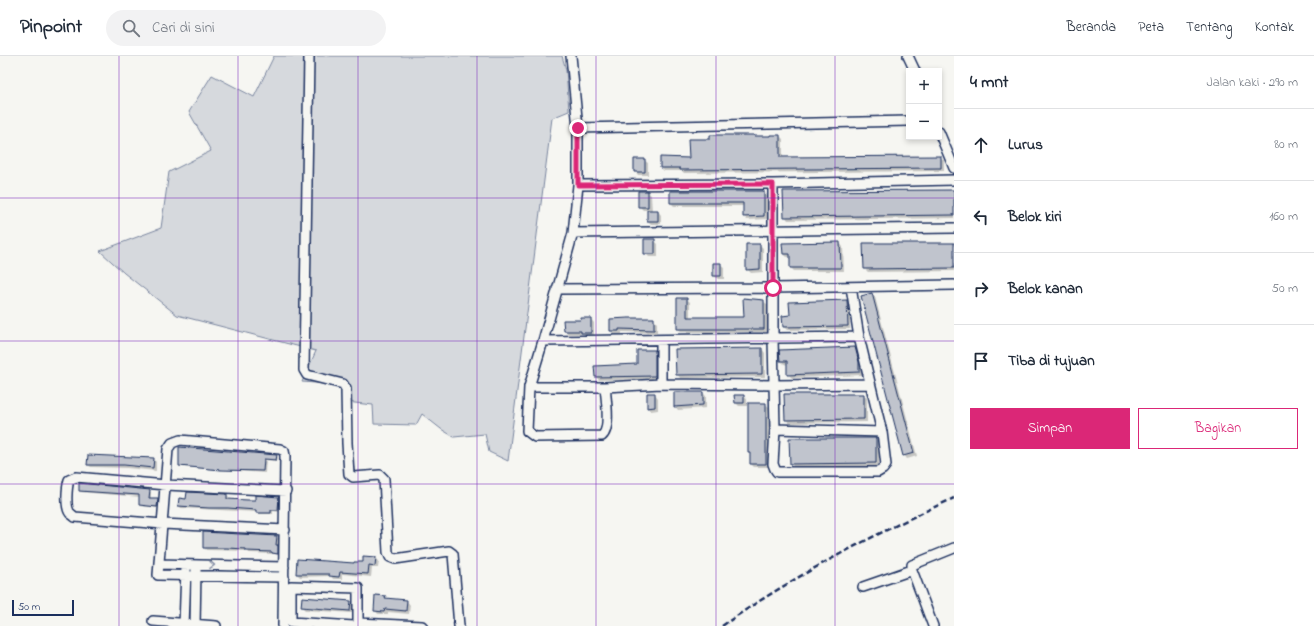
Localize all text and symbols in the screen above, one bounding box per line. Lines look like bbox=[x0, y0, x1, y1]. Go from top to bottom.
search box bbox=[106, 10, 386, 46]
text: Pinpoint bbox=[20, 14, 82, 41]
icon: search bbox=[120, 17, 142, 39]
text: Cari di sini bbox=[152, 17, 215, 39]
text: Beranda bbox=[1066, 17, 1116, 38]
text: Peta bbox=[1138, 17, 1164, 38]
text: Tentang bbox=[1186, 17, 1233, 38]
text: Kontak bbox=[1255, 17, 1294, 38]
map controls bbox=[906, 68, 942, 140]
button: + bbox=[906, 68, 942, 104]
text: 4 mnt bbox=[970, 70, 1009, 95]
text: Jalan kaki · 290 m bbox=[1206, 73, 1298, 92]
button: − bbox=[906, 104, 942, 140]
route end bbox=[569, 119, 587, 137]
icon: ahead bbox=[970, 134, 992, 156]
text: Lurus bbox=[1008, 134, 1043, 156]
text: 80 m bbox=[1274, 135, 1298, 154]
icon: left bbox=[970, 206, 992, 228]
text: Belok kiri bbox=[1008, 206, 1062, 228]
text: 160 m bbox=[1269, 207, 1298, 226]
icon: right bbox=[970, 278, 992, 300]
text: Belok kanan bbox=[1008, 278, 1083, 300]
route start bbox=[764, 279, 782, 297]
text: 50 m bbox=[1272, 279, 1298, 298]
icon: arrive bbox=[970, 350, 992, 372]
text: Tiba di tujuan bbox=[1008, 350, 1095, 372]
button: Simpan bbox=[970, 408, 1130, 449]
button: Bagikan bbox=[1138, 408, 1298, 449]
one-way arrow bbox=[209, 561, 215, 570]
scale bar bbox=[12, 598, 74, 617]
text: 50 m bbox=[18, 599, 40, 615]

